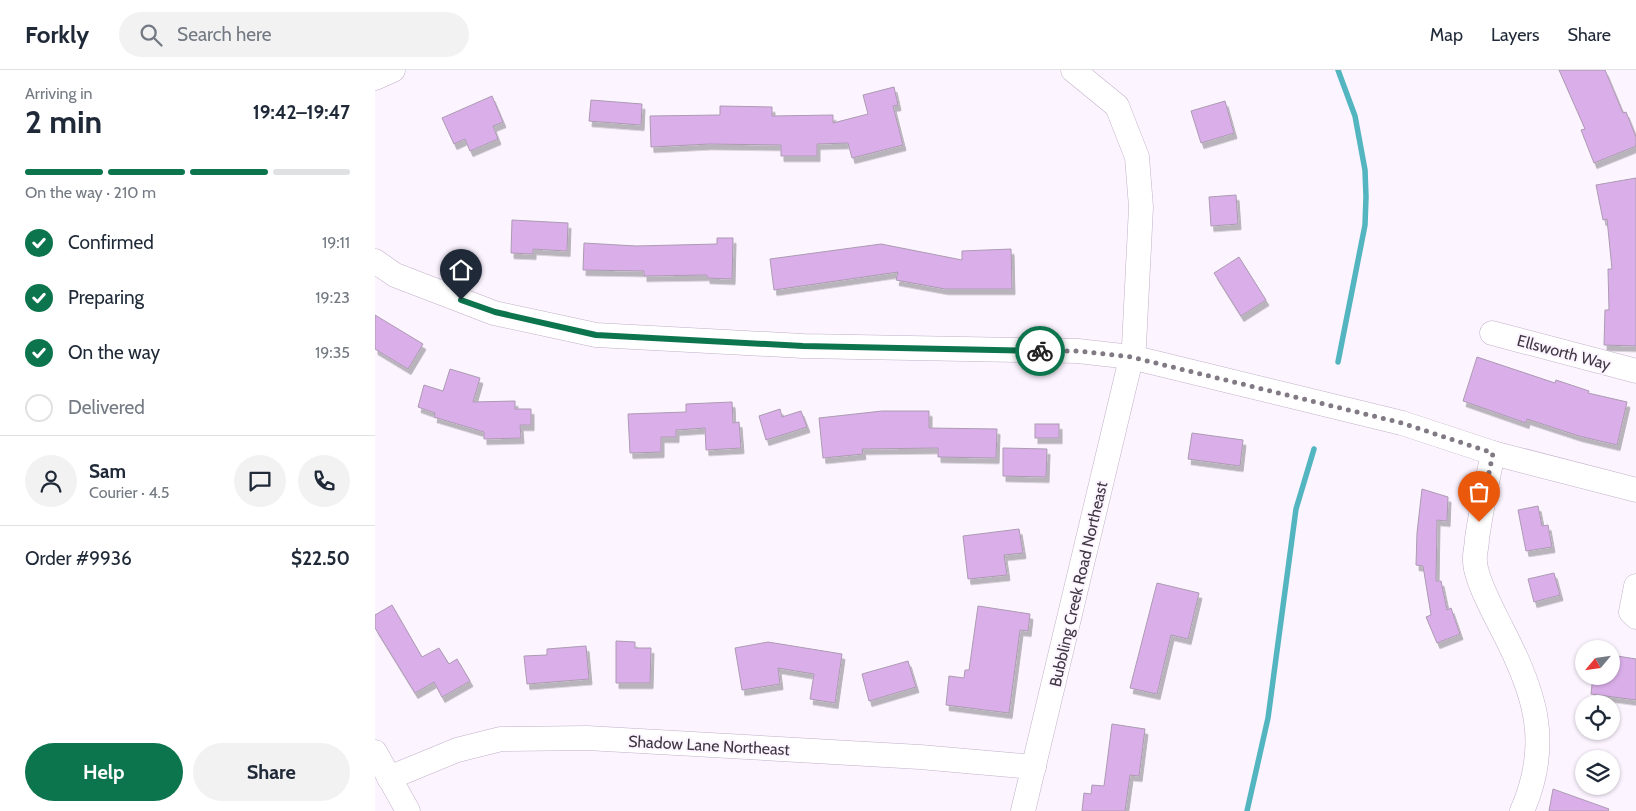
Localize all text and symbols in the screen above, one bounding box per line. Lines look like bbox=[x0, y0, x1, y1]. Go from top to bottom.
search box bbox=[119, 12, 469, 57]
text: Forkly bbox=[25, 20, 89, 49]
icon: search bbox=[137, 21, 165, 49]
text: Search here bbox=[177, 23, 272, 46]
text: Map bbox=[1430, 24, 1463, 46]
text: Layers bbox=[1491, 24, 1540, 46]
text: Share bbox=[1568, 24, 1611, 46]
text: Arriving in bbox=[25, 84, 92, 103]
text: 19:42–19:47 bbox=[253, 101, 350, 124]
text: 2 min bbox=[25, 102, 102, 141]
text: On the way · 210 m bbox=[25, 183, 156, 202]
icon: check bbox=[25, 229, 53, 257]
text: Confirmed bbox=[68, 231, 154, 254]
text: 19:11 bbox=[322, 233, 350, 252]
pin bbox=[440, 249, 482, 300]
icon: home bbox=[447, 256, 475, 284]
icon: check bbox=[25, 284, 53, 312]
text: Preparing bbox=[68, 286, 144, 309]
text: 19:23 bbox=[315, 288, 350, 307]
courier bbox=[1015, 326, 1065, 376]
street label: Ellsworth Way bbox=[1515, 331, 1613, 374]
icon: bike bbox=[1026, 337, 1054, 365]
icon: check bbox=[25, 339, 53, 367]
text: On the way bbox=[68, 341, 160, 364]
text: 19:35 bbox=[315, 343, 350, 362]
text: Delivered bbox=[68, 396, 145, 419]
button: person bbox=[25, 455, 77, 507]
button: chat bbox=[234, 455, 286, 507]
button: phone bbox=[298, 455, 350, 507]
text: Sam bbox=[89, 460, 126, 483]
pin bbox=[1458, 471, 1500, 522]
icon: bag bbox=[1465, 478, 1493, 506]
street label: Bubbling Creek Road Northeast bbox=[1046, 479, 1112, 689]
text: Courier · 4.5 bbox=[89, 483, 170, 502]
text: Order #9936 bbox=[25, 547, 132, 570]
text: $22.50 bbox=[291, 547, 350, 570]
north arrow bbox=[1575, 640, 1620, 685]
map controls bbox=[1575, 640, 1620, 795]
button: locate bbox=[1575, 695, 1620, 740]
street label: Shadow Lane Northeast bbox=[628, 732, 791, 759]
button: Help bbox=[25, 743, 183, 801]
button: Share bbox=[193, 743, 350, 801]
button: layers bbox=[1575, 750, 1620, 795]

